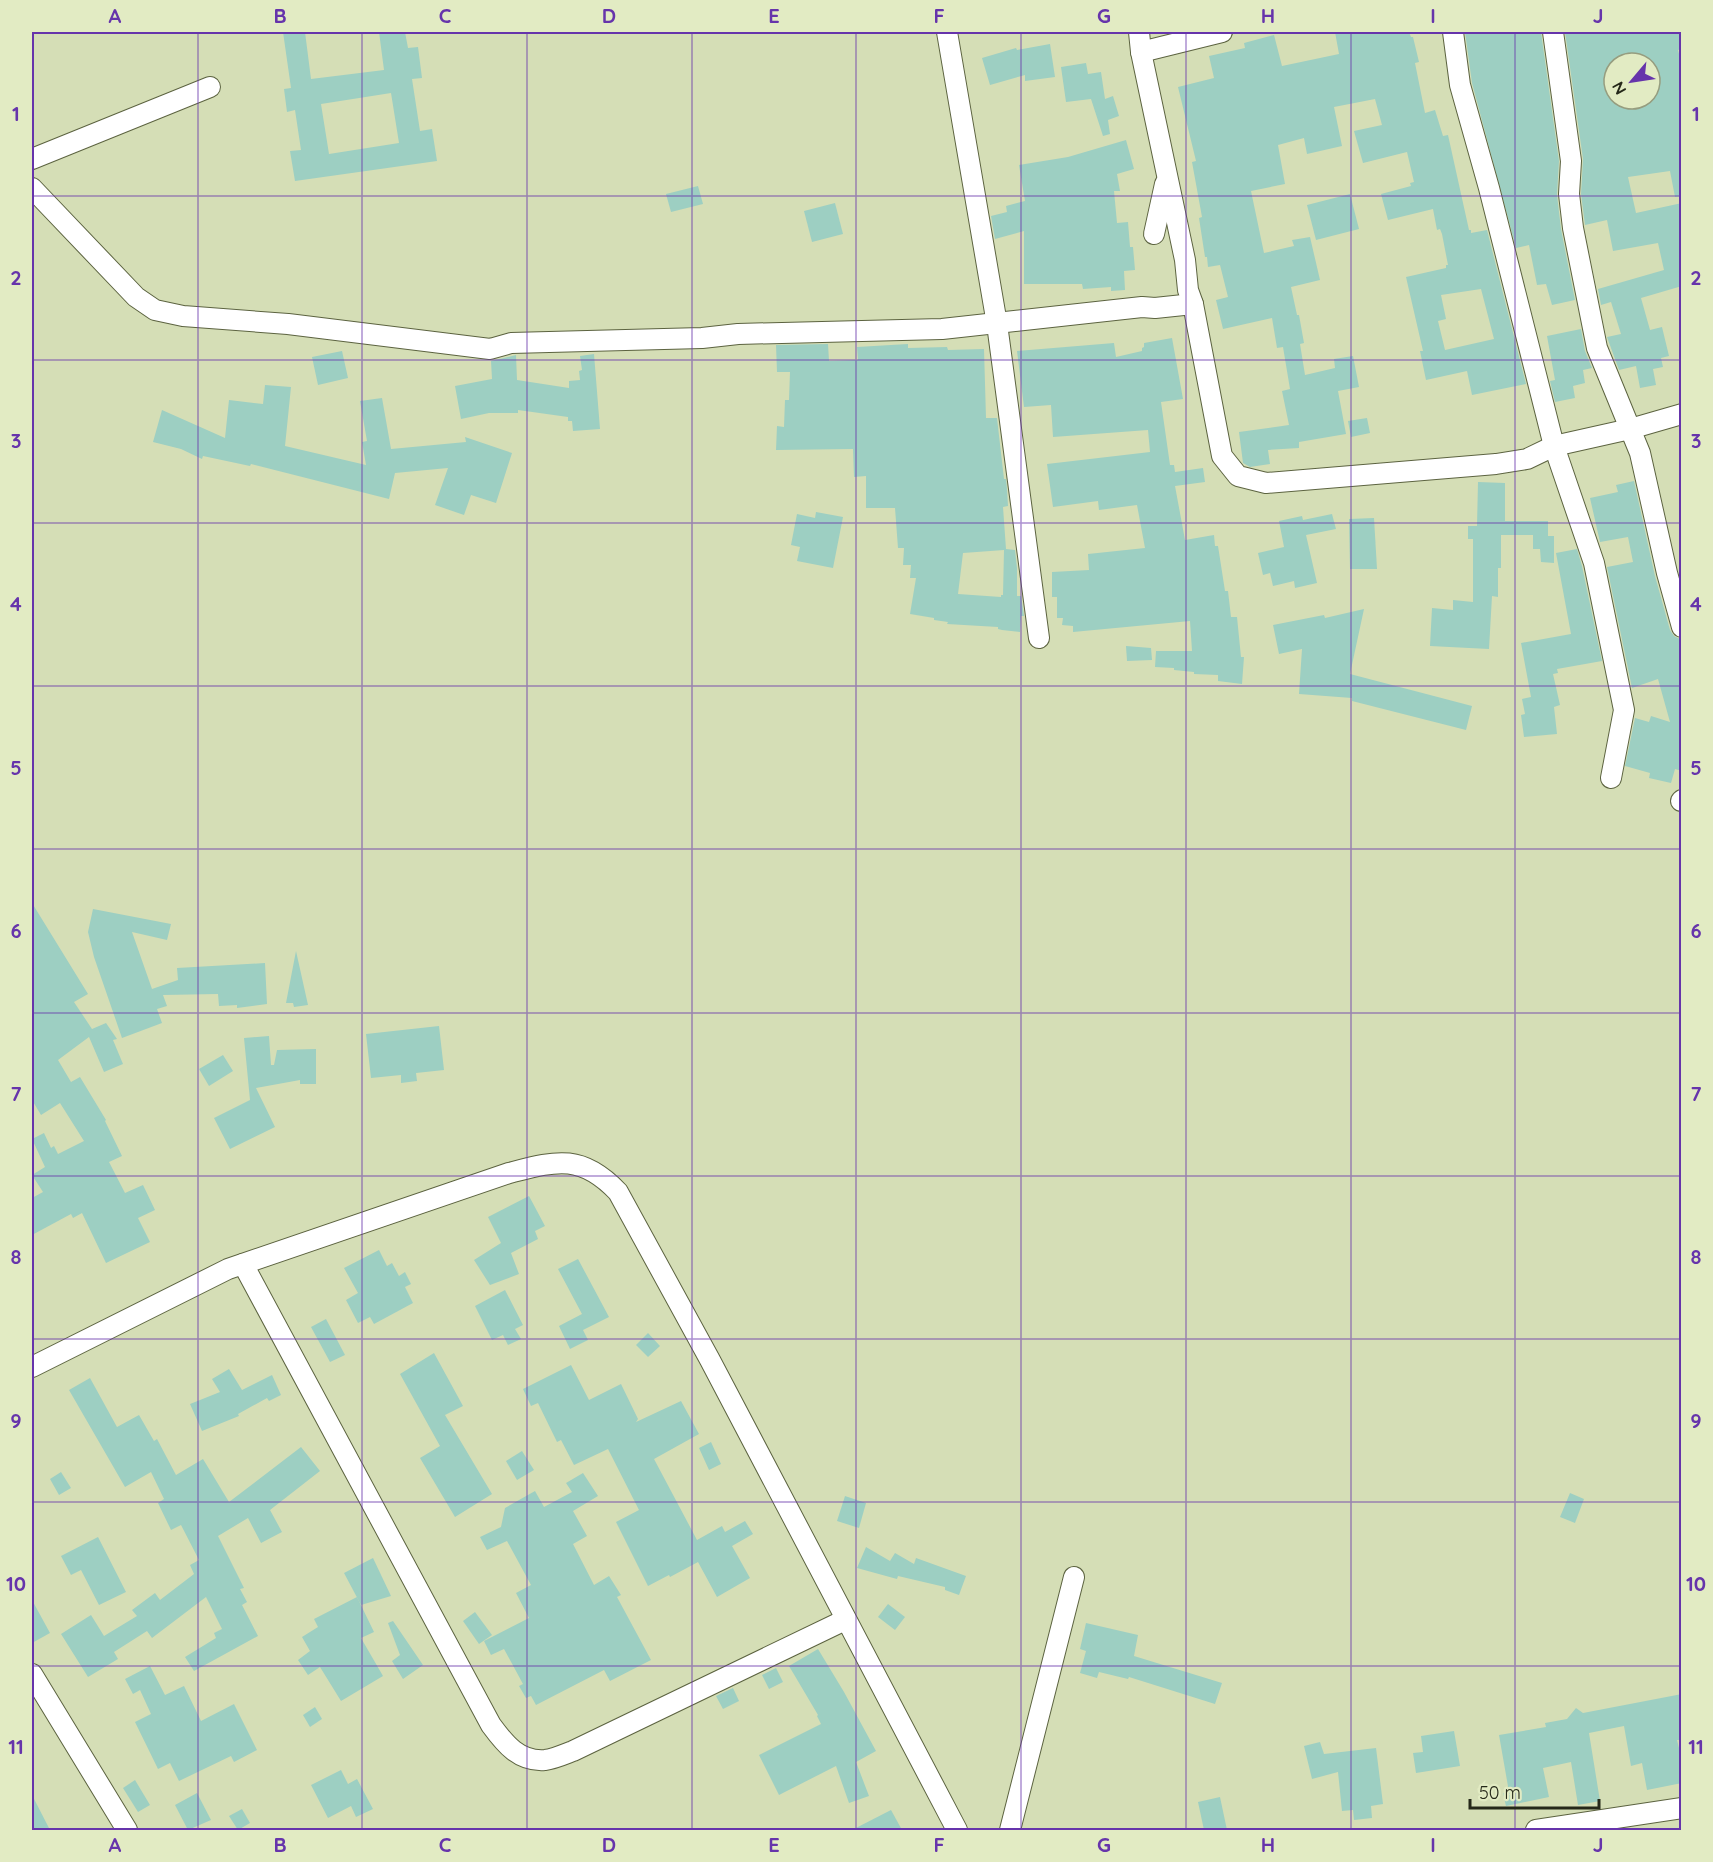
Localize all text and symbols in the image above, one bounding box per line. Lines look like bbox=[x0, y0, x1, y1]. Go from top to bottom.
text: A bbox=[109, 3, 122, 28]
text: B bbox=[273, 3, 287, 28]
text: C bbox=[439, 3, 452, 28]
text: D bbox=[602, 3, 616, 28]
text: E bbox=[768, 3, 780, 28]
text: F bbox=[933, 3, 945, 28]
text: G bbox=[1097, 3, 1111, 28]
text: H bbox=[1261, 3, 1275, 28]
text: I bbox=[1430, 3, 1436, 28]
text: J bbox=[1592, 3, 1604, 28]
north arrow bbox=[1602, 51, 1662, 111]
text: N bbox=[1607, 78, 1630, 98]
text: 1 bbox=[12, 101, 20, 126]
text: 1 bbox=[1692, 101, 1700, 126]
text: 2 bbox=[10, 265, 22, 290]
text: 2 bbox=[1690, 265, 1702, 290]
text: 3 bbox=[11, 428, 21, 453]
text: 3 bbox=[1691, 428, 1701, 453]
text: 4 bbox=[10, 591, 22, 616]
text: 4 bbox=[1690, 591, 1702, 616]
text: 5 bbox=[10, 755, 22, 780]
text: 5 bbox=[1690, 755, 1702, 780]
text: 6 bbox=[10, 918, 22, 943]
text: 6 bbox=[1690, 918, 1702, 943]
text: 7 bbox=[11, 1081, 22, 1106]
text: 7 bbox=[1691, 1081, 1702, 1106]
text: 8 bbox=[11, 1244, 22, 1269]
text: 8 bbox=[1691, 1244, 1702, 1269]
text: 9 bbox=[10, 1408, 22, 1433]
text: 9 bbox=[1690, 1408, 1702, 1433]
text: 10 bbox=[6, 1571, 26, 1596]
text: 10 bbox=[1686, 1571, 1706, 1596]
text: 11 bbox=[8, 1734, 24, 1759]
text: 11 bbox=[1688, 1734, 1704, 1759]
scale bar bbox=[1470, 1772, 1599, 1810]
text: 50 m bbox=[1479, 1781, 1521, 1804]
text: A bbox=[109, 1832, 122, 1857]
text: B bbox=[273, 1832, 287, 1857]
text: C bbox=[439, 1832, 452, 1857]
text: D bbox=[602, 1832, 616, 1857]
text: E bbox=[768, 1832, 780, 1857]
text: F bbox=[933, 1832, 945, 1857]
text: G bbox=[1097, 1832, 1111, 1857]
text: H bbox=[1261, 1832, 1275, 1857]
text: I bbox=[1430, 1832, 1436, 1857]
text: J bbox=[1592, 1832, 1604, 1857]

